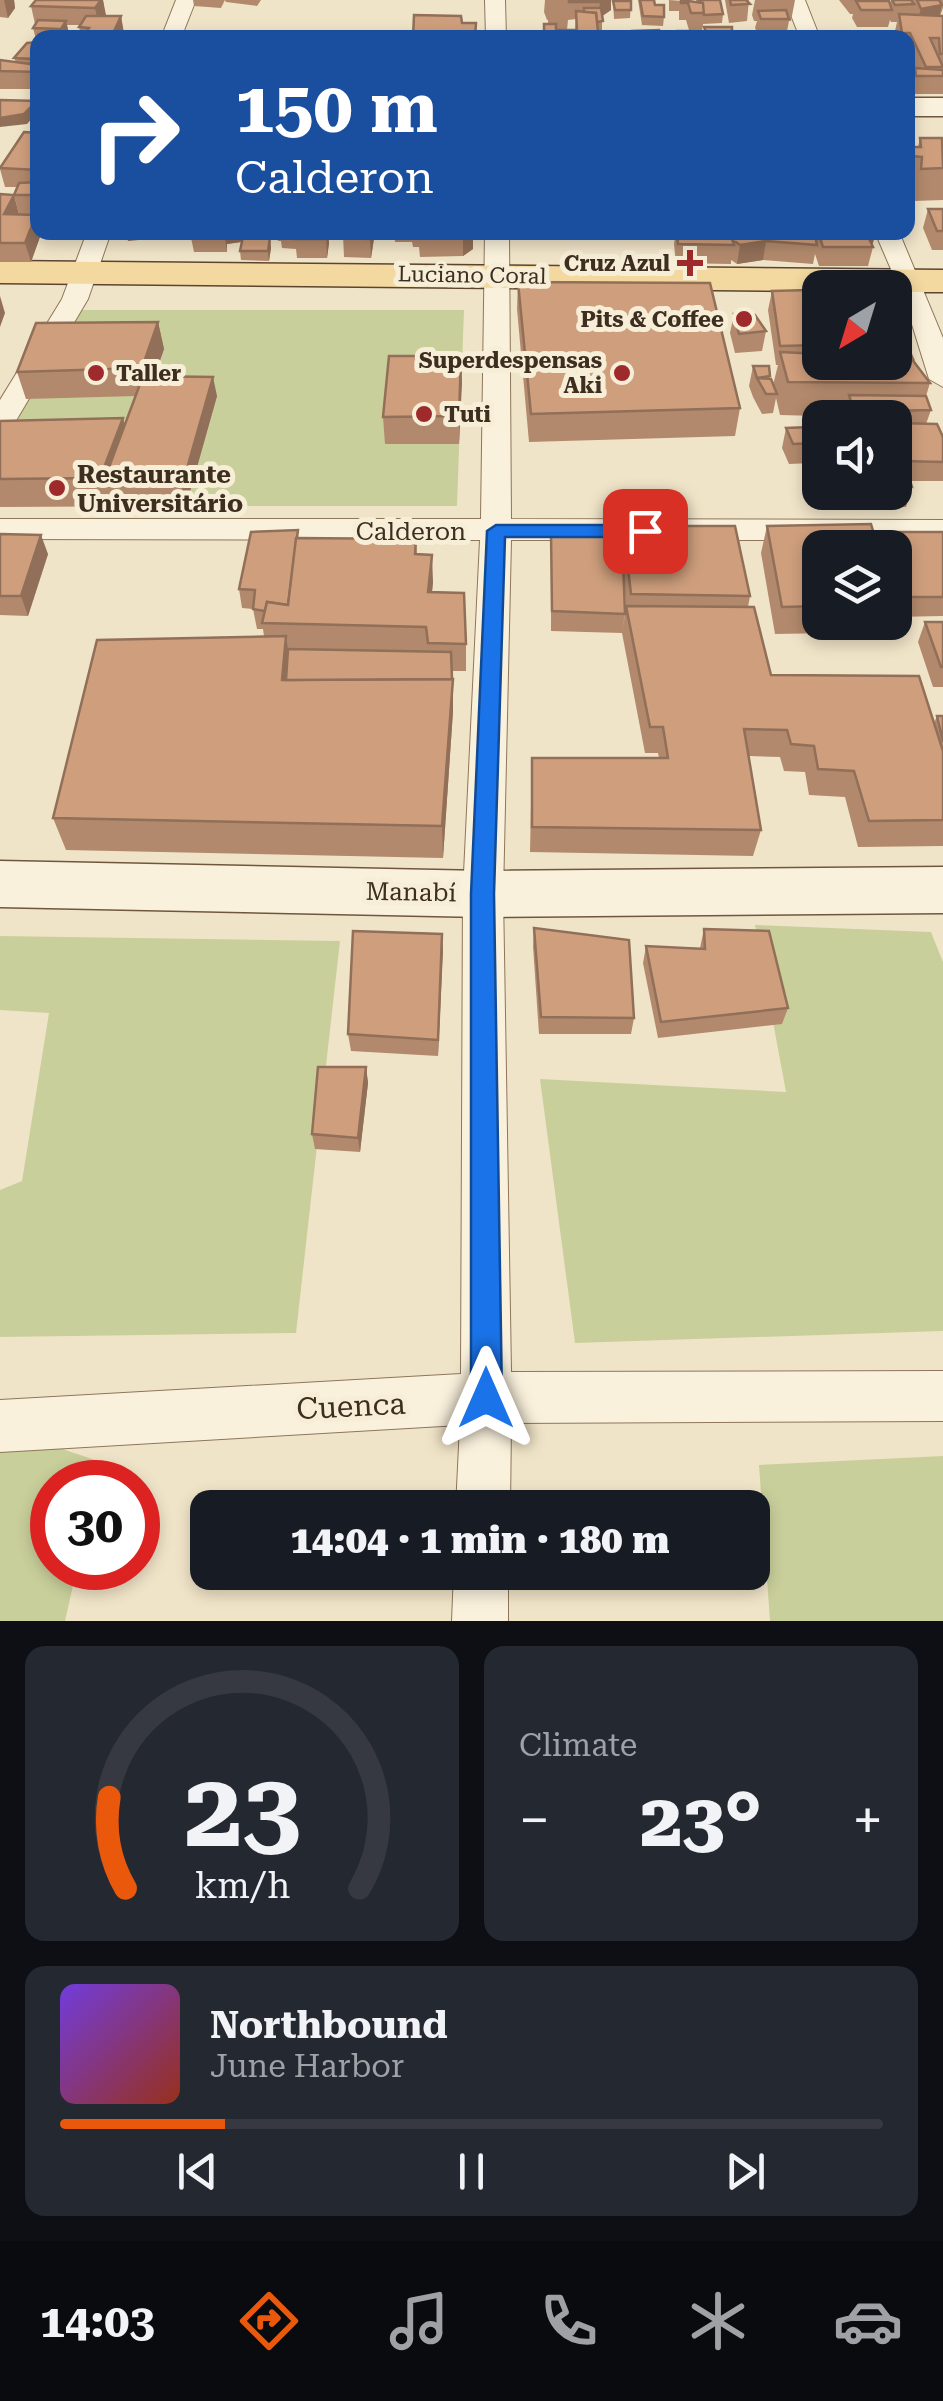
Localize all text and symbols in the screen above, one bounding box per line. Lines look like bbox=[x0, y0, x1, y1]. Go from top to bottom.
text: 150 m bbox=[235, 67, 438, 149]
icon: right bbox=[70, 70, 200, 200]
text: Calderon bbox=[235, 151, 434, 204]
place label: Cruz Azul bbox=[564, 251, 670, 276]
marker: Cruz Azul bbox=[679, 252, 701, 274]
street label: Luciano Coral bbox=[397, 261, 547, 289]
north arrow bbox=[802, 270, 912, 380]
map controls bbox=[802, 270, 912, 640]
place label: Pits & Coffee bbox=[580, 307, 724, 332]
marker: Pits & Coffee bbox=[733, 308, 755, 330]
place label: Superdespensas Aki bbox=[419, 348, 602, 398]
place label: Taller bbox=[116, 361, 181, 386]
marker: Taller bbox=[85, 362, 107, 384]
marker: Superdespensas Aki bbox=[611, 362, 633, 384]
button: sound bbox=[802, 400, 912, 510]
place label: Tuti bbox=[444, 402, 491, 427]
marker: Tuti bbox=[413, 403, 435, 425]
place label: Restaurante Universitário bbox=[77, 460, 243, 518]
marker: Restaurante Universitário bbox=[46, 477, 68, 499]
pin bbox=[603, 489, 688, 574]
icon: arrive bbox=[618, 504, 673, 559]
street label: Calderon bbox=[356, 517, 466, 546]
button: layers bbox=[802, 530, 912, 640]
street label: Manabí bbox=[365, 877, 457, 907]
position arrow bbox=[434, 1346, 538, 1450]
street label: Cuenca bbox=[296, 1386, 406, 1426]
speed limit sign: 30 bbox=[30, 1460, 160, 1590]
text: 14:04 · 1 min · 180 m bbox=[290, 1518, 670, 1562]
text: Climate bbox=[519, 1726, 637, 1764]
text: 23 bbox=[184, 1750, 300, 1871]
text: 23° bbox=[640, 1776, 762, 1864]
text: − bbox=[519, 1788, 550, 1852]
text: + bbox=[852, 1788, 883, 1852]
text: km/h bbox=[194, 1865, 290, 1907]
text: Northbound bbox=[210, 2003, 448, 2047]
text: June Harbor bbox=[210, 2047, 404, 2085]
icon: previous bbox=[170, 2144, 225, 2199]
icon: pause bbox=[444, 2144, 499, 2199]
icon: next bbox=[718, 2144, 773, 2199]
icon: directions bbox=[234, 2286, 304, 2356]
icon: music bbox=[384, 2286, 454, 2356]
icon: phone bbox=[534, 2286, 604, 2356]
icon: climate bbox=[683, 2286, 753, 2356]
icon: car bbox=[833, 2286, 903, 2356]
text: 14:03 bbox=[40, 2295, 155, 2348]

